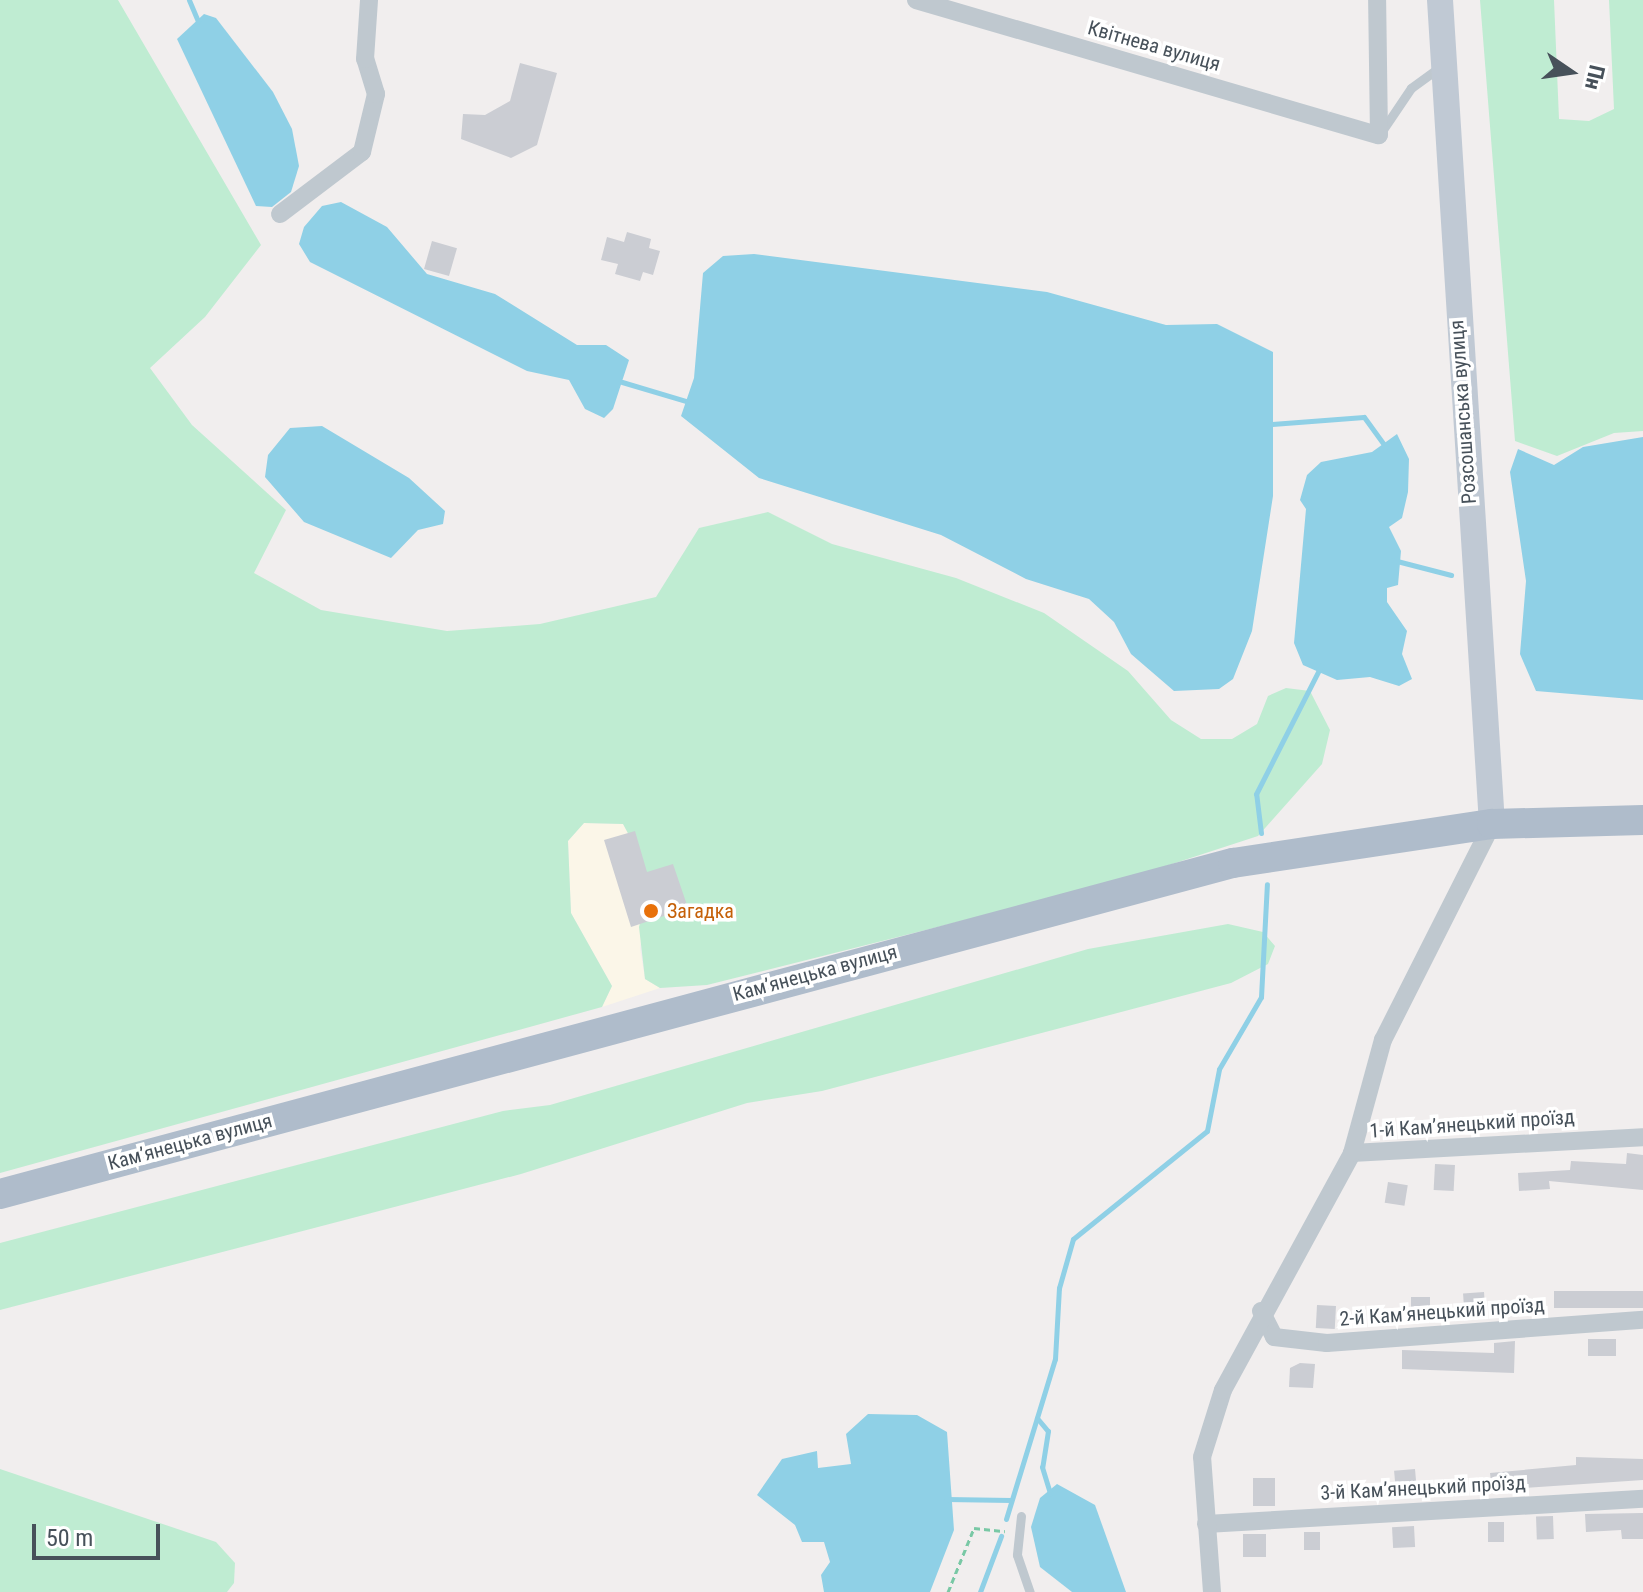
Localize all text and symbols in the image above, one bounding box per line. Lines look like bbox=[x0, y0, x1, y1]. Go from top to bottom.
street label: Квітнева вулиця bbox=[1085, 16, 1223, 76]
north arrow bbox=[1531, 32, 1611, 112]
text: Пн bbox=[1580, 63, 1610, 92]
street label: Розсошанська вулиця bbox=[1445, 319, 1481, 505]
place label: Загадка bbox=[667, 899, 734, 923]
marker: Загадка bbox=[642, 902, 660, 920]
street label: Камʼянецька вулиця bbox=[730, 940, 900, 1006]
street label: 1-й Камʼянецький проїзд bbox=[1369, 1105, 1575, 1143]
street label: Камʼянецька вулиця bbox=[105, 1109, 275, 1175]
street label: 2-й Камʼянецький проїзд bbox=[1339, 1293, 1545, 1331]
street label: 3-й Камʼянецький проїзд bbox=[1320, 1471, 1526, 1505]
scale bar bbox=[36, 1508, 164, 1558]
text: 50 m bbox=[46, 1524, 93, 1552]

